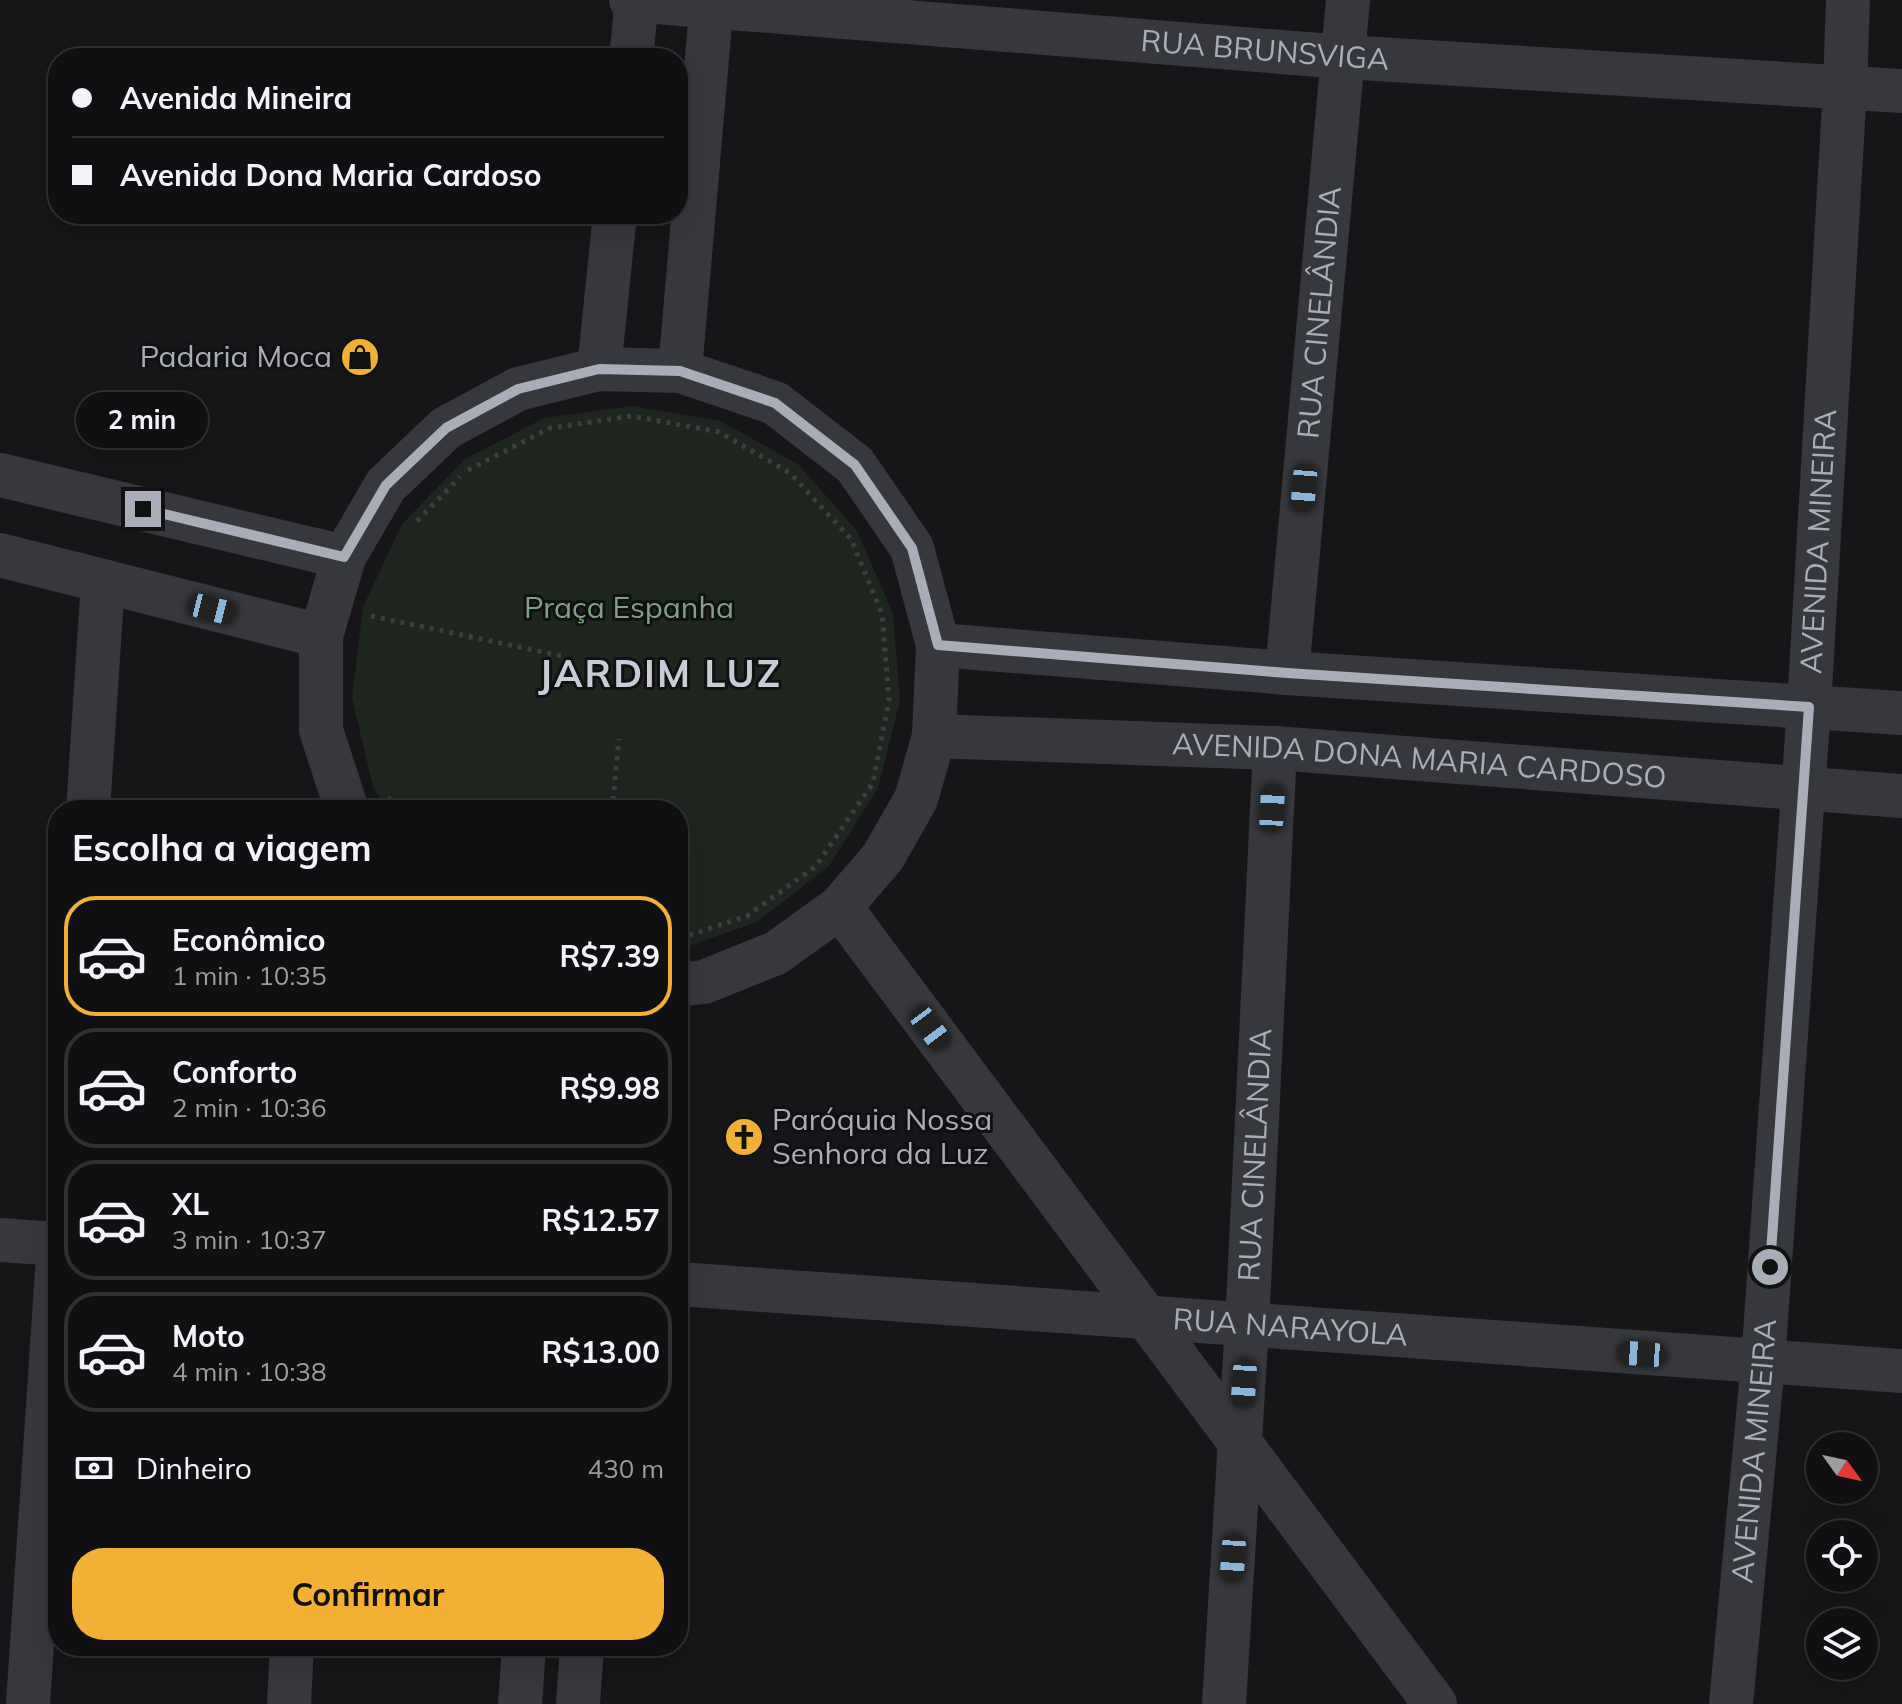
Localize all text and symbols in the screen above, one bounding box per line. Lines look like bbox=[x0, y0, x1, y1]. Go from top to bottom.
street label: RUA BRUNSVIGA bbox=[1139, 21, 1390, 78]
text: Avenida Mineira bbox=[120, 79, 352, 117]
text: Avenida Dona Maria Cardoso bbox=[120, 156, 541, 194]
street label: RUA CINELÂNDIA bbox=[1288, 185, 1349, 440]
shop icon: Padaria Moca bbox=[339, 336, 381, 378]
place label: Padaria Moca bbox=[140, 337, 332, 375]
callout: 2 min bbox=[77, 393, 209, 449]
text: 2 min bbox=[108, 403, 176, 436]
street label: AVENIDA MINEIRA bbox=[1791, 408, 1844, 675]
car bbox=[1290, 463, 1318, 513]
route end bbox=[125, 491, 161, 527]
park label: Praça Espanha bbox=[524, 588, 734, 626]
car bbox=[186, 592, 238, 626]
district label: JARDIM LUZ bbox=[538, 649, 782, 697]
street label: AVENIDA DONA MARIA CARDOSO bbox=[1171, 724, 1668, 796]
car bbox=[1259, 783, 1285, 833]
text: Escolha a viagem bbox=[72, 825, 372, 870]
icon: car bbox=[76, 920, 148, 992]
text: Econômico bbox=[172, 921, 326, 959]
text: R$7.39 bbox=[560, 937, 660, 975]
text: 1 min · 10:35 bbox=[172, 959, 327, 992]
car bbox=[906, 1002, 954, 1054]
street label: RUA CINELÂNDIA bbox=[1229, 1027, 1279, 1282]
icon: car bbox=[76, 1052, 148, 1124]
text: Conforto bbox=[172, 1053, 297, 1091]
text: R$9.98 bbox=[560, 1069, 660, 1107]
text: 2 min · 10:36 bbox=[172, 1091, 327, 1124]
place label: Paróquia Nossa Senhora da Luz bbox=[772, 1100, 992, 1172]
church icon: Paróquia Nossa Senhora da Luz bbox=[723, 1116, 765, 1158]
icon: car bbox=[76, 1184, 148, 1256]
text: XL bbox=[172, 1185, 209, 1223]
text: R$12.57 bbox=[542, 1201, 660, 1239]
text: 3 min · 10:37 bbox=[172, 1223, 327, 1256]
route start bbox=[1752, 1249, 1788, 1285]
street label: RUA NARAYOLA bbox=[1172, 1299, 1409, 1354]
icon: car bbox=[76, 1316, 148, 1388]
text: Moto bbox=[172, 1317, 245, 1355]
street label: AVENIDA MINEIRA bbox=[1722, 1318, 1784, 1585]
text: R$13.00 bbox=[542, 1333, 660, 1371]
car bbox=[1617, 1340, 1667, 1368]
text: 4 min · 10:38 bbox=[172, 1355, 327, 1388]
car bbox=[1230, 1358, 1258, 1408]
north arrow bbox=[1806, 1432, 1878, 1504]
map controls bbox=[1806, 1432, 1878, 1680]
icon: cash bbox=[72, 1446, 116, 1490]
text: Dinheiro bbox=[136, 1449, 252, 1487]
text: 430 m bbox=[588, 1452, 664, 1485]
button: locate bbox=[1806, 1520, 1878, 1592]
car bbox=[1219, 1533, 1247, 1583]
button: Confirmar bbox=[72, 1548, 664, 1640]
button: layers bbox=[1806, 1608, 1878, 1680]

